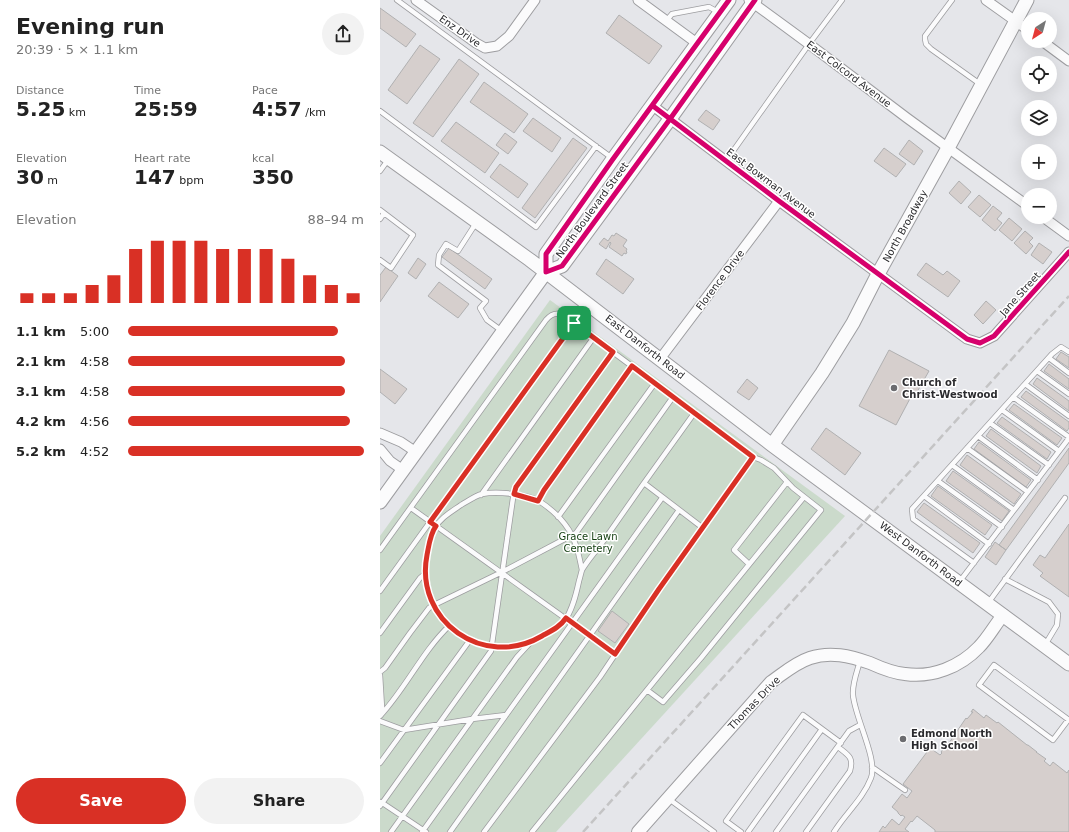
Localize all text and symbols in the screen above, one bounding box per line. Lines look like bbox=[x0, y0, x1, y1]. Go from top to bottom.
north arrow bbox=[1021, 12, 1057, 48]
map controls bbox=[1021, 12, 1057, 224]
button: share bbox=[322, 13, 364, 55]
street label: Enz Drive bbox=[437, 13, 483, 49]
text: Evening run bbox=[16, 14, 165, 39]
street label: East Colcord Avenue bbox=[805, 39, 893, 109]
text: 20:39 · 5 × 1.1 km bbox=[16, 42, 138, 57]
button: locate bbox=[1021, 56, 1057, 92]
text: Distance bbox=[16, 84, 64, 97]
text: Time bbox=[134, 84, 161, 97]
text: Pace bbox=[252, 84, 278, 97]
text: 5.25 bbox=[16, 97, 65, 121]
text: 25:59 bbox=[134, 97, 198, 121]
text: 4:57 bbox=[252, 97, 302, 121]
button: layers bbox=[1021, 100, 1057, 136]
text: km bbox=[65, 106, 86, 119]
text: /km bbox=[302, 106, 326, 119]
button: + bbox=[1021, 144, 1057, 180]
street label: East Bowman Avenue bbox=[724, 146, 818, 220]
text: Elevation bbox=[16, 152, 67, 165]
text: Heart rate bbox=[134, 152, 190, 165]
text: kcal bbox=[252, 152, 274, 165]
street label: North Boulevard Street bbox=[554, 160, 630, 260]
text: 30 bbox=[16, 165, 44, 189]
text: 147 bbox=[134, 165, 176, 189]
text: 350 bbox=[252, 165, 294, 189]
text: m bbox=[44, 174, 58, 187]
text: bpm bbox=[176, 174, 204, 187]
street label: North Broadway bbox=[881, 188, 929, 264]
button: − bbox=[1021, 188, 1057, 224]
text: Elevation bbox=[16, 212, 76, 227]
text: 88–94 m bbox=[308, 212, 364, 227]
street label: Florence Drive bbox=[694, 248, 746, 312]
street label: Jane Street bbox=[997, 270, 1043, 319]
pin bbox=[557, 306, 591, 340]
icon: arrive bbox=[563, 312, 585, 334]
street label: East Danforth Road bbox=[603, 313, 687, 381]
text: 1.1 km bbox=[16, 324, 66, 339]
text: 5:00 bbox=[80, 324, 109, 339]
text: 2.1 km bbox=[16, 354, 66, 369]
text: 4:58 bbox=[80, 354, 109, 369]
place label: Church of Christ-Westwood bbox=[902, 377, 998, 400]
marker: Church of Christ-Westwood bbox=[889, 383, 899, 393]
text: 3.1 km bbox=[16, 384, 66, 399]
text: 4:58 bbox=[80, 384, 109, 399]
text: 4.2 km bbox=[16, 414, 66, 429]
text: 4:56 bbox=[80, 414, 109, 429]
text: 5.2 km bbox=[16, 444, 66, 459]
text: 4:52 bbox=[80, 444, 109, 459]
street label: West Danforth Road bbox=[878, 519, 964, 589]
park label: Grace Lawn Cemetery bbox=[558, 531, 618, 554]
street label: Thomas Drive bbox=[725, 674, 782, 733]
place label: Edmond North High School bbox=[911, 728, 992, 751]
marker: Edmond North High School bbox=[898, 734, 908, 744]
button: Save bbox=[16, 778, 186, 824]
button: Share bbox=[194, 778, 364, 824]

